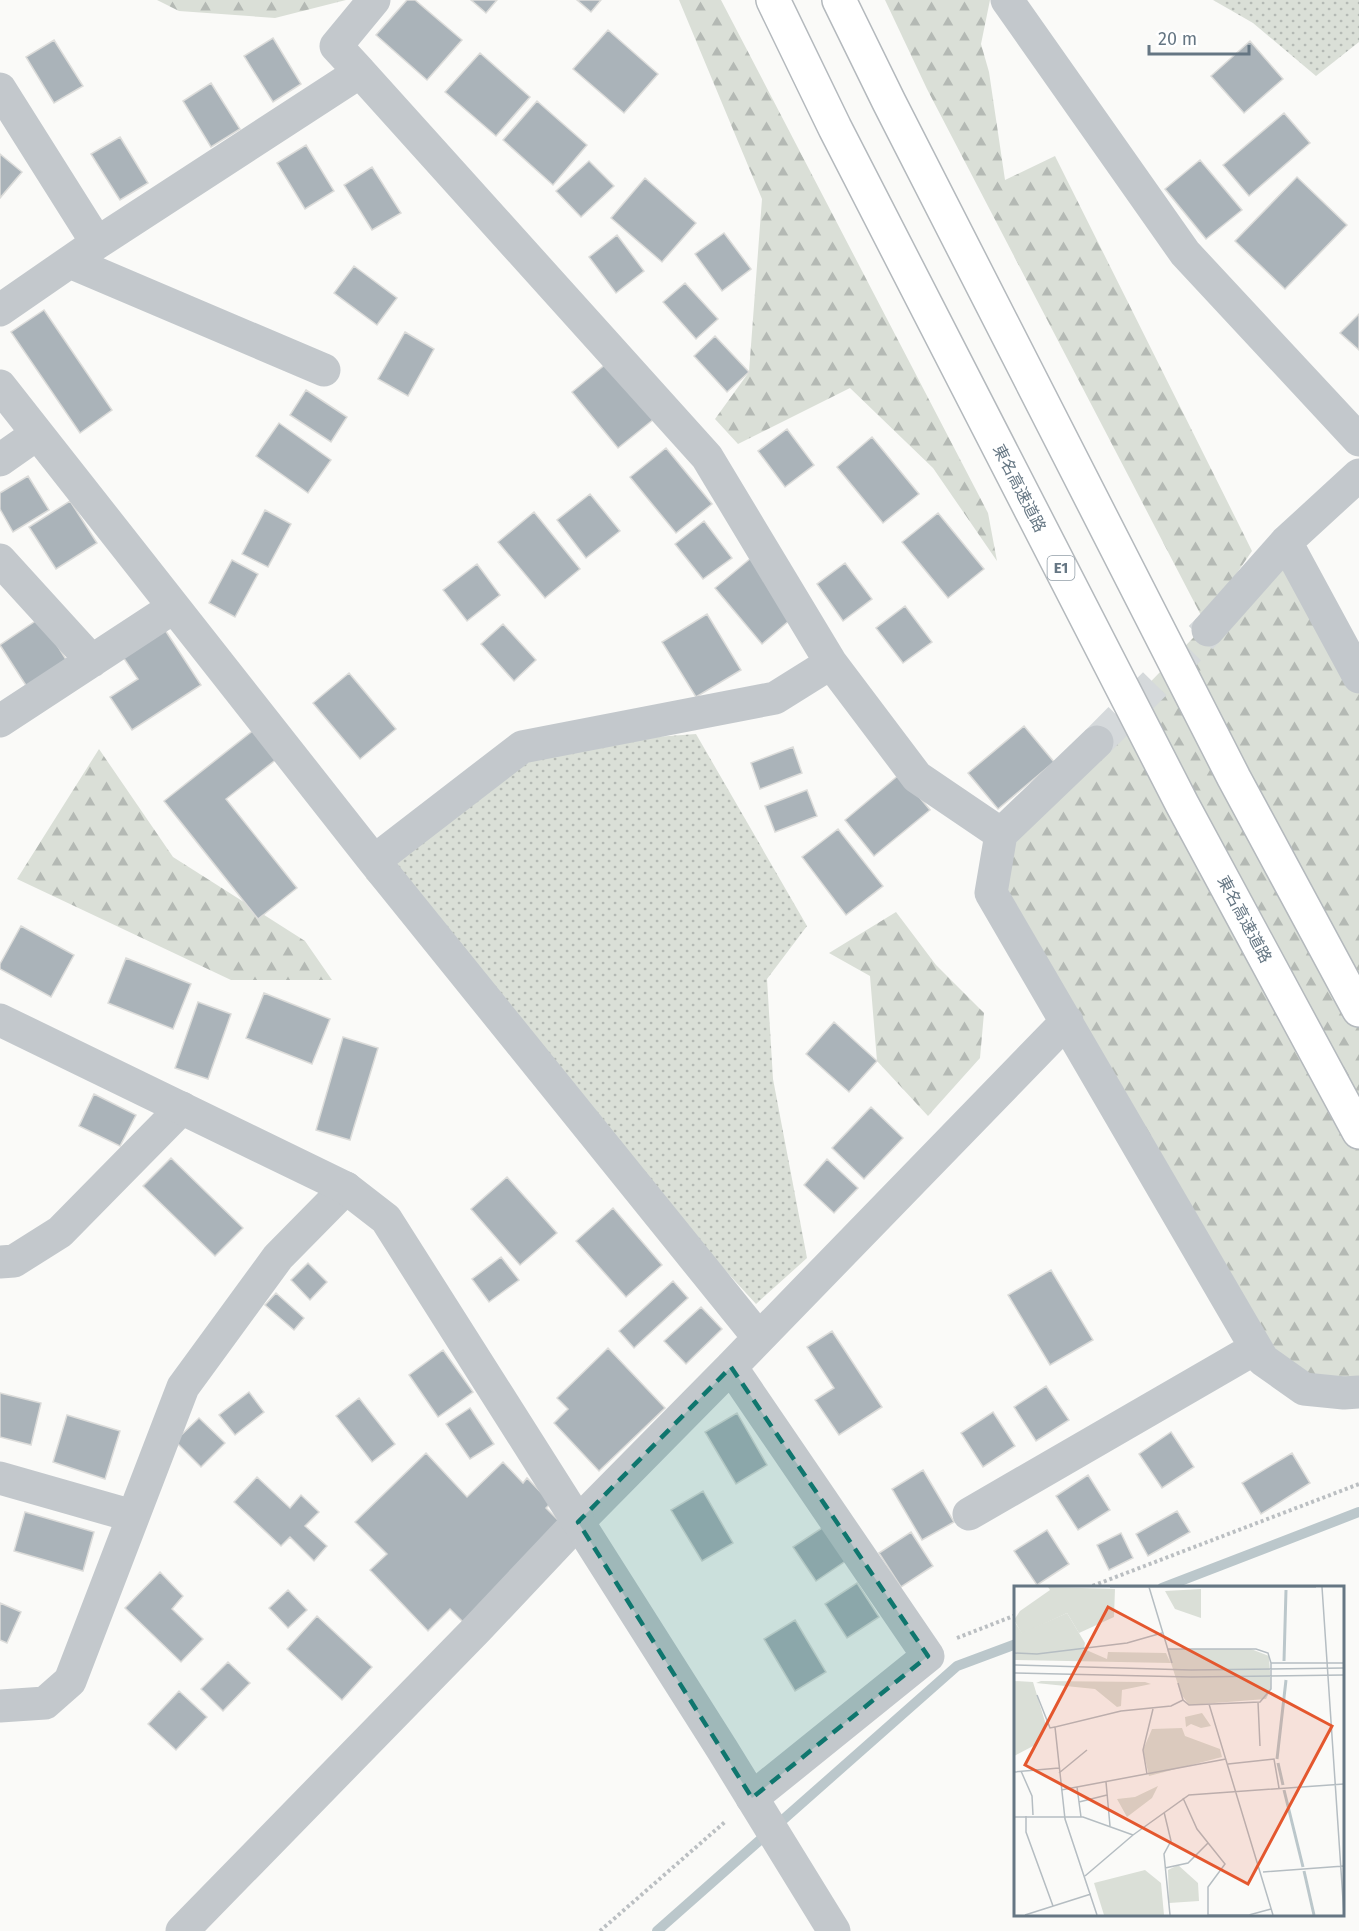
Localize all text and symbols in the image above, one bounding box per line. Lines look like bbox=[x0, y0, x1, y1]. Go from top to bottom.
scale bar bbox=[1149, 18, 1250, 56]
text: 20 m bbox=[1158, 28, 1197, 50]
street label: 東名高速道路 bbox=[989, 441, 1050, 535]
road number: E1 bbox=[1048, 556, 1074, 580]
street label: 東名高速道路 bbox=[1214, 872, 1275, 966]
inset map bbox=[1014, 1586, 1344, 1916]

